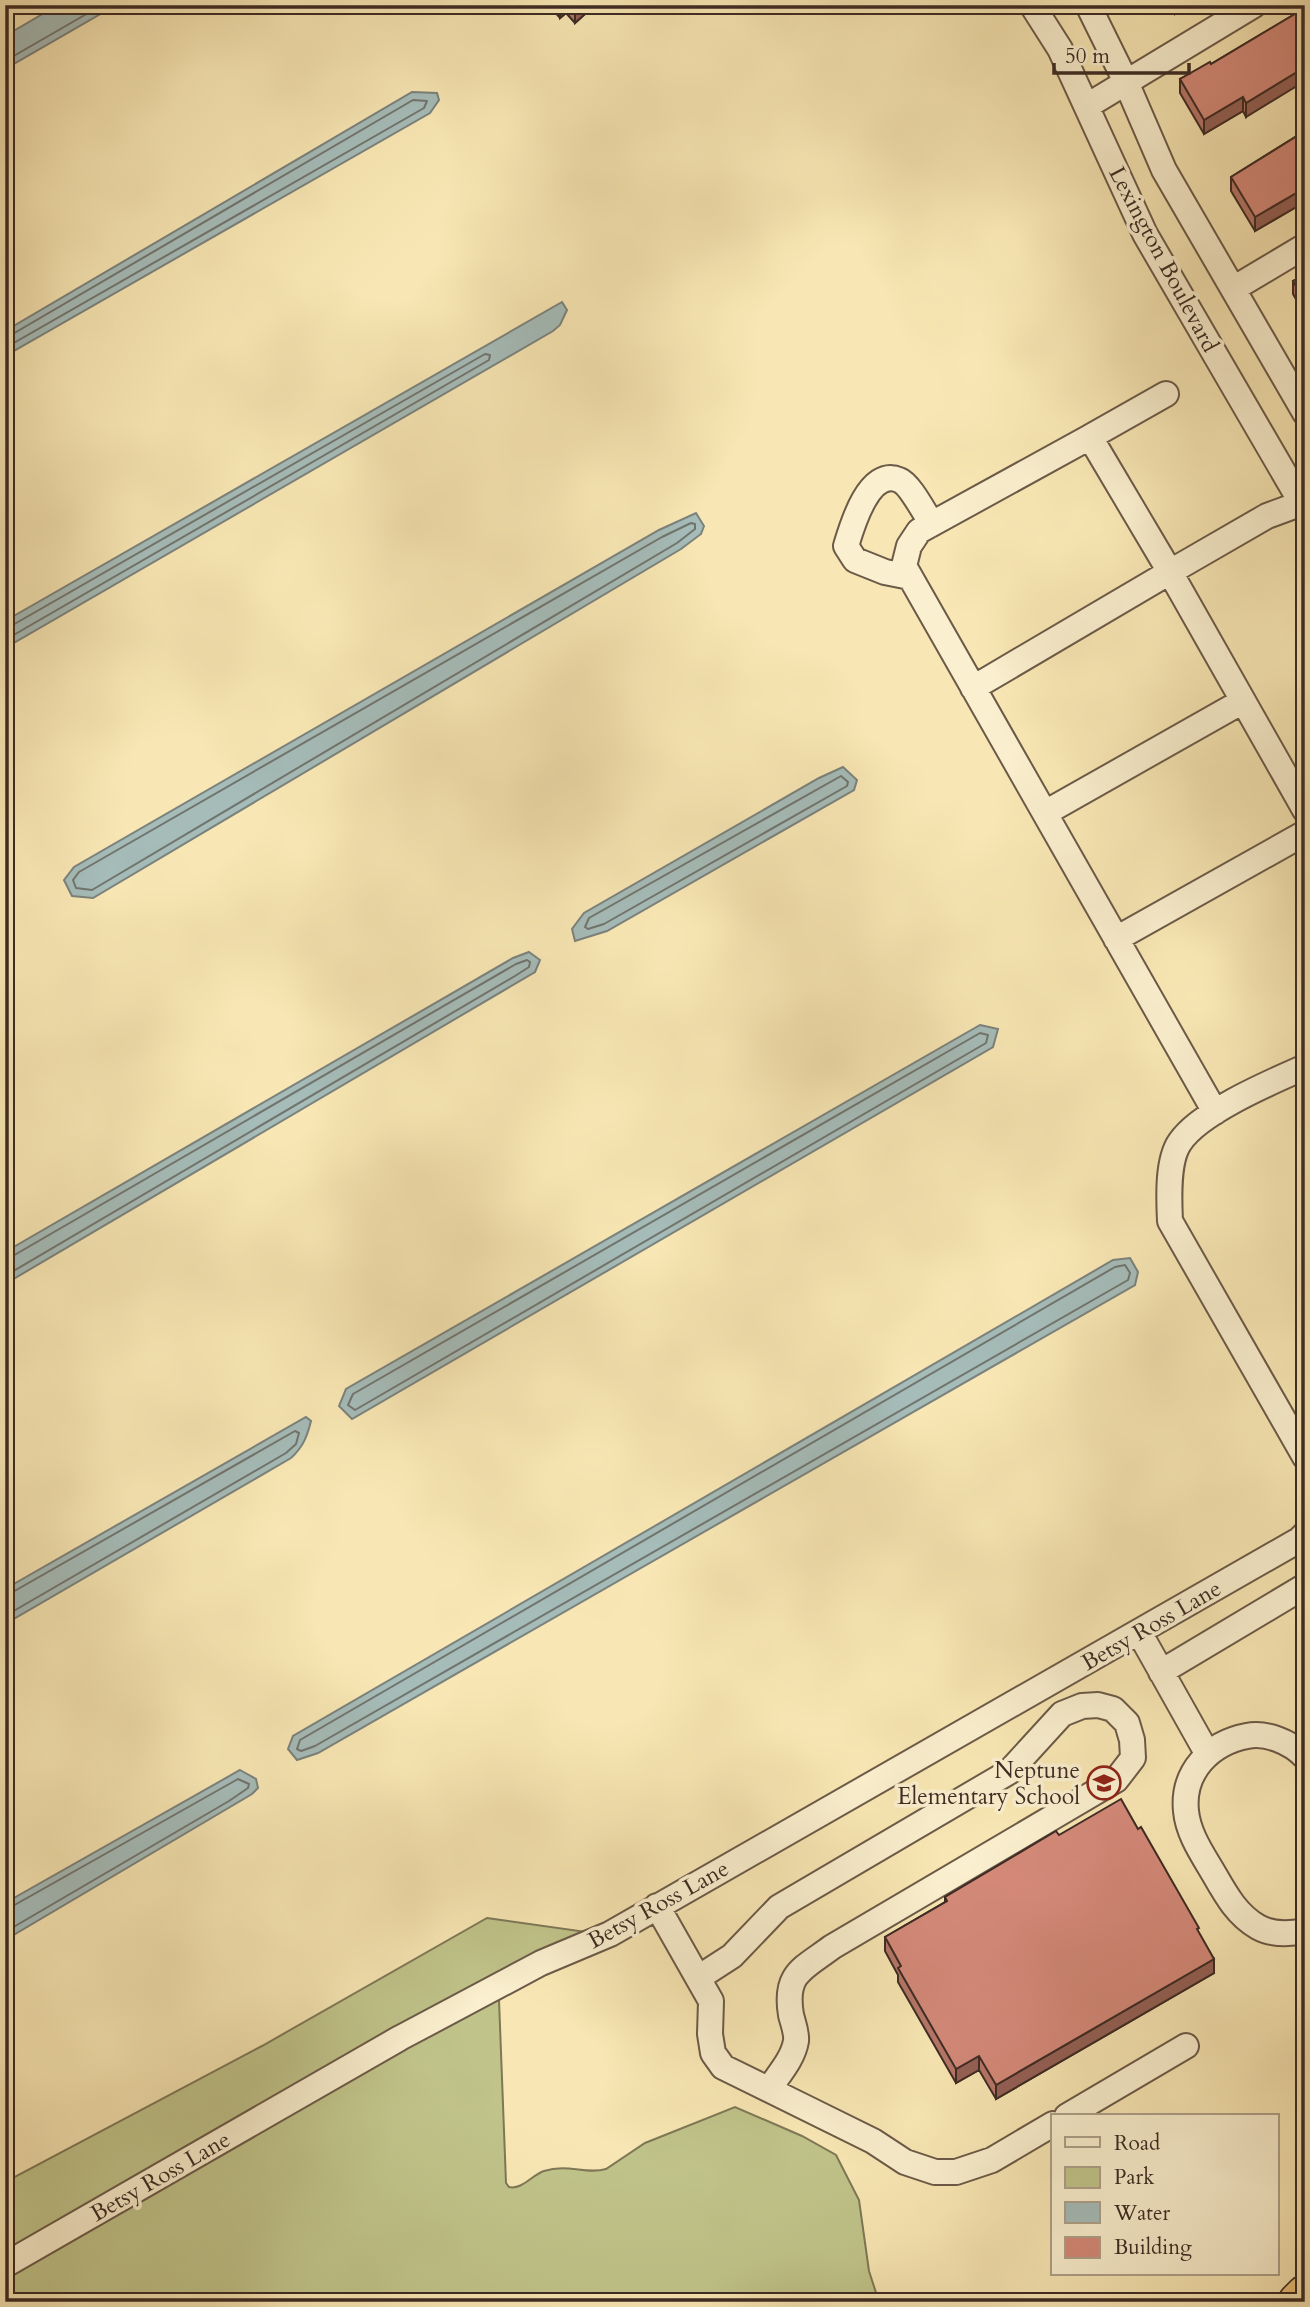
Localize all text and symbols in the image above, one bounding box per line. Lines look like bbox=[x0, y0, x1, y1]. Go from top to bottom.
scale bar bbox=[1054, 32, 1189, 76]
text: 50 m bbox=[1065, 42, 1110, 71]
street label: Lexington Boulevard bbox=[1101, 161, 1226, 358]
street label: Betsy Ross Lane bbox=[1076, 1573, 1227, 1678]
place label: Neptune Elementary School bbox=[897, 1755, 1080, 1812]
school or university icon: Neptune Elementary School bbox=[1085, 1764, 1123, 1802]
street label: Betsy Ross Lane bbox=[582, 1853, 734, 1956]
legend bbox=[1051, 2114, 1278, 2276]
street label: Betsy Ross Lane bbox=[85, 2124, 236, 2229]
text: Road bbox=[1114, 2129, 1160, 2158]
text: Park bbox=[1114, 2163, 1155, 2192]
text: Water bbox=[1113, 2199, 1170, 2228]
text: Building bbox=[1114, 2233, 1192, 2262]

